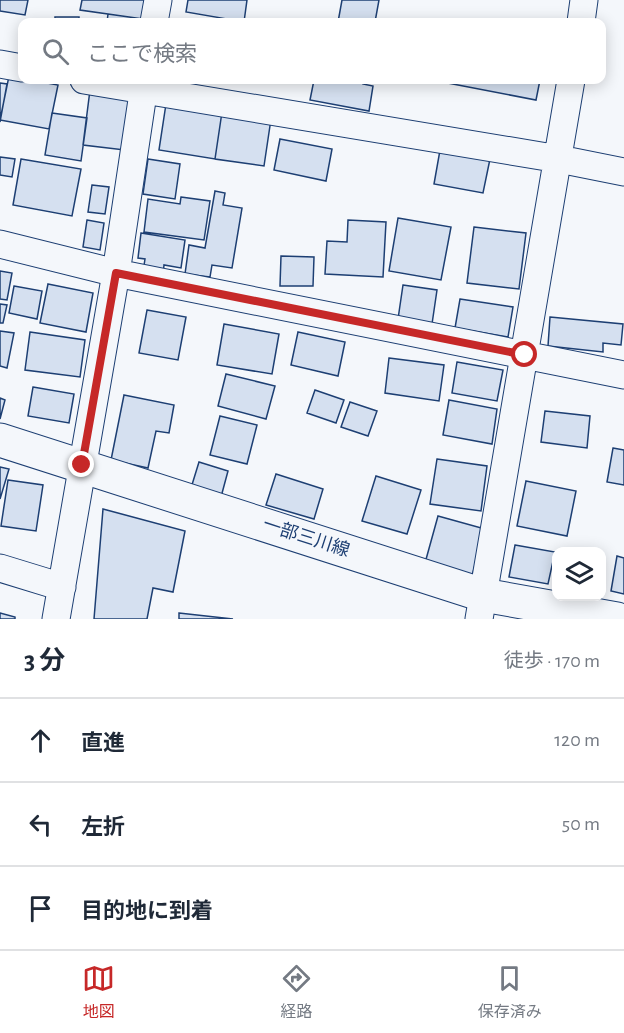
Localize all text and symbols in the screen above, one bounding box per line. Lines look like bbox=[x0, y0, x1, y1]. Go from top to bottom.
search box bbox=[18, 18, 606, 84]
icon: search bbox=[39, 35, 72, 68]
text: ここで検索 bbox=[87, 43, 197, 65]
route start bbox=[511, 341, 537, 367]
route end bbox=[68, 451, 94, 477]
street label: 一部三川線 bbox=[260, 514, 352, 560]
map controls bbox=[552, 547, 606, 601]
button: layers bbox=[552, 547, 606, 601]
text: 3 分 bbox=[24, 648, 65, 674]
text: 徒歩 · 170 m bbox=[504, 651, 600, 671]
icon: ahead bbox=[24, 724, 57, 757]
text: 120 m bbox=[554, 730, 600, 750]
text: 直進 bbox=[81, 732, 125, 754]
icon: left bbox=[24, 808, 57, 841]
text: 50 m bbox=[562, 814, 600, 834]
text: 左折 bbox=[81, 816, 125, 838]
icon: arrive bbox=[24, 892, 57, 925]
text: 目的地に到着 bbox=[81, 900, 213, 922]
tab: 地図 bbox=[82, 962, 115, 1022]
tab: 経路 bbox=[280, 962, 313, 1022]
tab: 保存済み bbox=[478, 962, 542, 1022]

